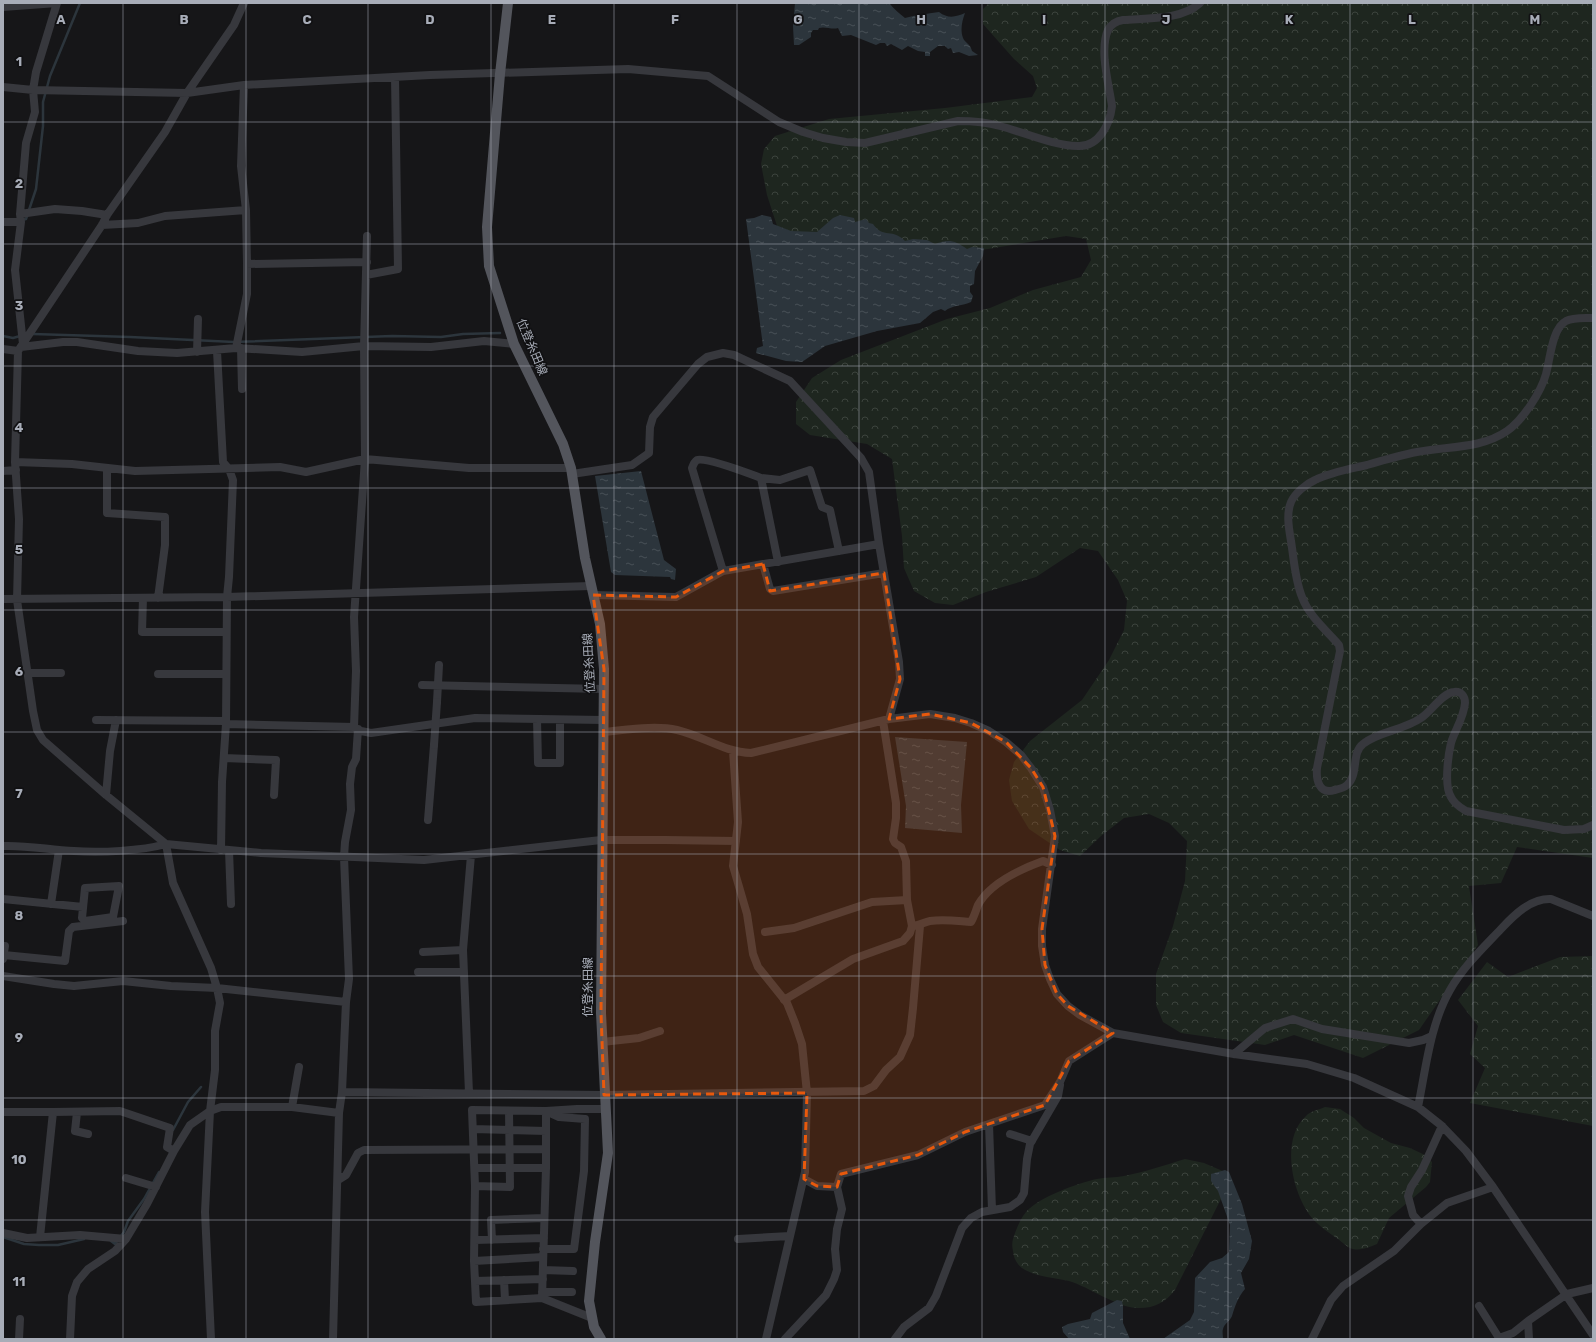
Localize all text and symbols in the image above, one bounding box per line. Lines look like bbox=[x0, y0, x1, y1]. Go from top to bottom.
text: A bbox=[56, 12, 66, 27]
text: B bbox=[179, 12, 189, 27]
text: C bbox=[302, 12, 312, 27]
text: D bbox=[425, 12, 435, 27]
text: E bbox=[548, 12, 556, 27]
text: F bbox=[671, 12, 679, 27]
text: G bbox=[793, 12, 803, 27]
text: H bbox=[916, 12, 926, 27]
text: I bbox=[1042, 12, 1046, 27]
text: J bbox=[1162, 12, 1170, 27]
text: K bbox=[1285, 12, 1294, 27]
text: L bbox=[1408, 12, 1416, 27]
text: M bbox=[1530, 12, 1540, 27]
text: 1 bbox=[16, 54, 22, 69]
text: 2 bbox=[15, 176, 23, 191]
text: 3 bbox=[15, 298, 24, 313]
street label: 位登糸田線 bbox=[514, 317, 550, 377]
text: 4 bbox=[15, 420, 24, 435]
text: 5 bbox=[15, 542, 23, 557]
street label: 位登糸田線 bbox=[580, 633, 598, 693]
text: 6 bbox=[15, 664, 24, 679]
text: 7 bbox=[15, 786, 23, 801]
text: 8 bbox=[15, 908, 24, 923]
street label: 位登糸田線 bbox=[581, 957, 595, 1017]
text: 9 bbox=[15, 1030, 23, 1045]
text: 10 bbox=[11, 1152, 27, 1167]
text: 11 bbox=[13, 1274, 25, 1289]

